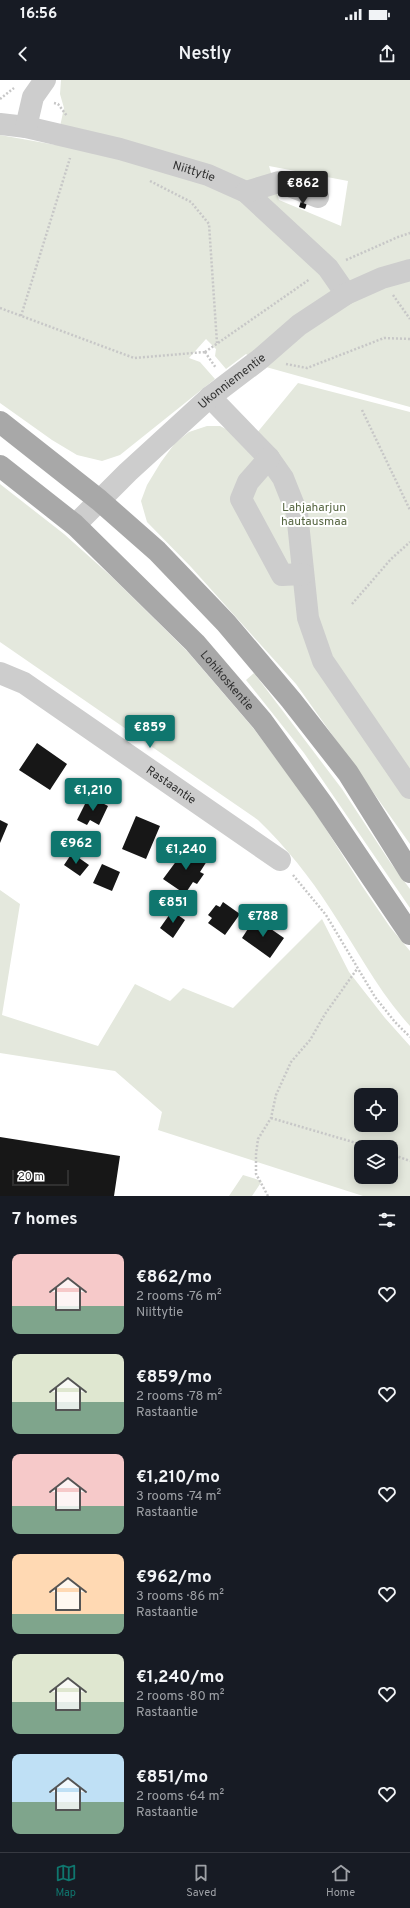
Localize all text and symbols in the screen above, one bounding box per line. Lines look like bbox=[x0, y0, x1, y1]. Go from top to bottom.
text: 16:56 bbox=[20, 5, 57, 24]
icon: back bbox=[12, 43, 34, 65]
text: Nestly bbox=[179, 43, 231, 66]
icon: share bbox=[376, 43, 398, 65]
street label: Niittytie bbox=[171, 158, 218, 186]
pin: €862 bbox=[279, 171, 327, 205]
text: €862 bbox=[287, 176, 319, 192]
street label: Ukonniementie bbox=[195, 350, 270, 413]
park label: Lahjaharjun hautausmaa bbox=[281, 500, 347, 530]
street label: Lohikoskentie bbox=[196, 648, 257, 714]
pin: €859 bbox=[126, 715, 174, 749]
text: €859 bbox=[134, 720, 166, 736]
street label: Rastaantie bbox=[143, 763, 199, 809]
pin: €1,210 bbox=[60, 778, 126, 812]
text: €1,210 bbox=[74, 783, 112, 799]
pin: €962 bbox=[52, 831, 100, 865]
text: €962 bbox=[60, 836, 92, 852]
pin: €1,240 bbox=[153, 837, 219, 871]
text: €1,240 bbox=[165, 842, 207, 858]
pin: €851 bbox=[149, 890, 197, 924]
text: €851 bbox=[158, 895, 188, 911]
pin: €788 bbox=[239, 904, 287, 938]
text: €788 bbox=[247, 909, 279, 925]
map controls bbox=[354, 1088, 398, 1184]
button: locate bbox=[354, 1088, 398, 1132]
button: layers bbox=[354, 1140, 398, 1184]
scale bar bbox=[12, 1168, 69, 1187]
text: 20 m bbox=[18, 1170, 44, 1184]
text: 7 homes bbox=[12, 1209, 78, 1231]
icon: filters bbox=[376, 1209, 398, 1231]
text: €862/mo bbox=[136, 1267, 212, 1289]
icon: home bbox=[44, 1270, 92, 1318]
icon: heart bbox=[376, 1283, 398, 1305]
text: 2 rooms · 76 m² bbox=[136, 1289, 222, 1305]
text: Niittytie bbox=[136, 1305, 183, 1321]
text: €859/mo bbox=[136, 1367, 212, 1389]
icon: home bbox=[44, 1370, 92, 1418]
icon: heart bbox=[376, 1383, 398, 1405]
text: 2 rooms · 78 m² bbox=[136, 1389, 222, 1405]
text: Rastaantie bbox=[136, 1405, 198, 1421]
text: €1,210/mo bbox=[136, 1467, 220, 1489]
icon: home bbox=[44, 1470, 92, 1518]
icon: heart bbox=[376, 1483, 398, 1505]
text: 3 rooms · 74 m² bbox=[136, 1489, 221, 1505]
text: Rastaantie bbox=[136, 1505, 198, 1521]
text: €962/mo bbox=[136, 1567, 212, 1589]
icon: home bbox=[44, 1570, 92, 1618]
icon: heart bbox=[376, 1583, 398, 1605]
text: 3 rooms · 86 m² bbox=[136, 1589, 224, 1605]
text: Rastaantie bbox=[136, 1605, 198, 1621]
text: €1,240/mo bbox=[136, 1667, 224, 1689]
icon: home bbox=[44, 1670, 92, 1718]
icon: heart bbox=[376, 1683, 398, 1705]
text: 2 rooms · 80 m² bbox=[136, 1689, 225, 1705]
text: Rastaantie bbox=[136, 1705, 198, 1721]
text: €851/mo bbox=[136, 1767, 208, 1789]
icon: home bbox=[44, 1770, 92, 1818]
icon: heart bbox=[376, 1783, 398, 1805]
text: 2 rooms · 64 m² bbox=[136, 1789, 224, 1805]
text: Rastaantie bbox=[136, 1805, 198, 1821]
tab: Map bbox=[55, 1862, 77, 1900]
tab: Saved bbox=[186, 1862, 217, 1900]
tab: Home bbox=[326, 1862, 355, 1900]

